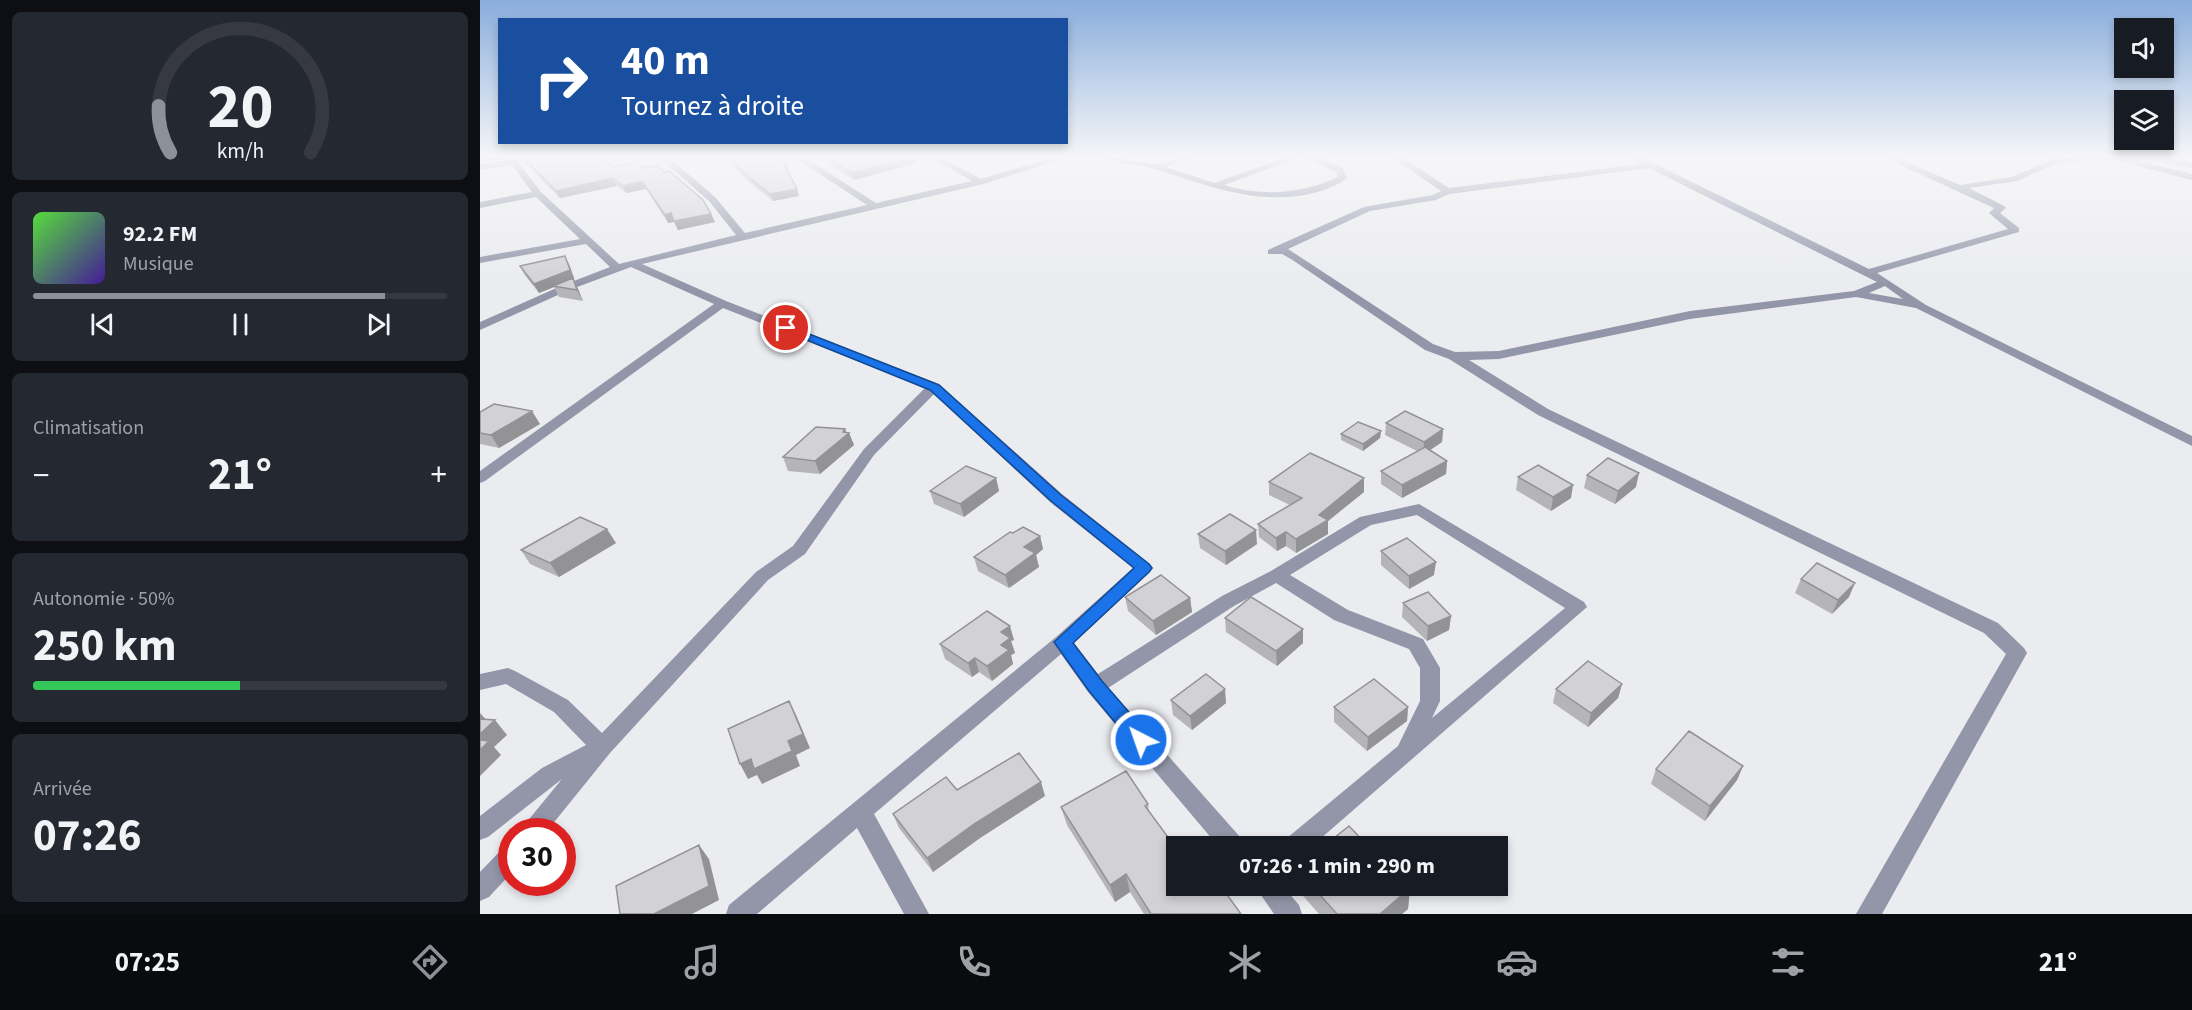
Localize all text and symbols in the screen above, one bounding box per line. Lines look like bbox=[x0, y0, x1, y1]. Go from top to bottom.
map controls bbox=[2114, 18, 2174, 150]
button: sound bbox=[2114, 18, 2174, 78]
text: 40 m bbox=[621, 31, 710, 91]
icon: right bbox=[522, 42, 600, 120]
text: 20 bbox=[207, 63, 273, 152]
text: Tournez à droite bbox=[621, 87, 804, 126]
button: layers bbox=[2114, 90, 2174, 150]
text: km/h bbox=[216, 137, 264, 168]
text: 92.2 FM bbox=[123, 218, 197, 250]
text: Musique bbox=[123, 250, 194, 278]
pin bbox=[760, 302, 811, 353]
icon: previous bbox=[86, 308, 119, 341]
icon: pause bbox=[224, 308, 257, 341]
icon: next bbox=[362, 308, 395, 341]
icon: arrive bbox=[769, 311, 802, 344]
text: Climatisation bbox=[33, 414, 144, 442]
text: 21° bbox=[208, 443, 272, 507]
text: − bbox=[33, 452, 49, 499]
text: + bbox=[431, 452, 447, 499]
text: Autonomie · 50% bbox=[33, 585, 174, 613]
text: 250 km bbox=[33, 614, 177, 678]
position arrow bbox=[1109, 708, 1173, 772]
text: Arrivée bbox=[33, 775, 92, 803]
text: 07:26 bbox=[33, 804, 142, 868]
speed limit sign: 30 bbox=[498, 818, 576, 896]
text: 07:26 · 1 min · 290 m bbox=[1239, 850, 1435, 882]
icon: directions bbox=[409, 941, 451, 983]
icon: music bbox=[681, 941, 723, 983]
icon: phone bbox=[953, 941, 995, 983]
icon: climate bbox=[1224, 941, 1266, 983]
icon: car bbox=[1496, 941, 1538, 983]
icon: filters bbox=[1767, 941, 1809, 983]
text: 07:25 bbox=[115, 943, 180, 982]
text: 21° bbox=[2039, 943, 2077, 982]

